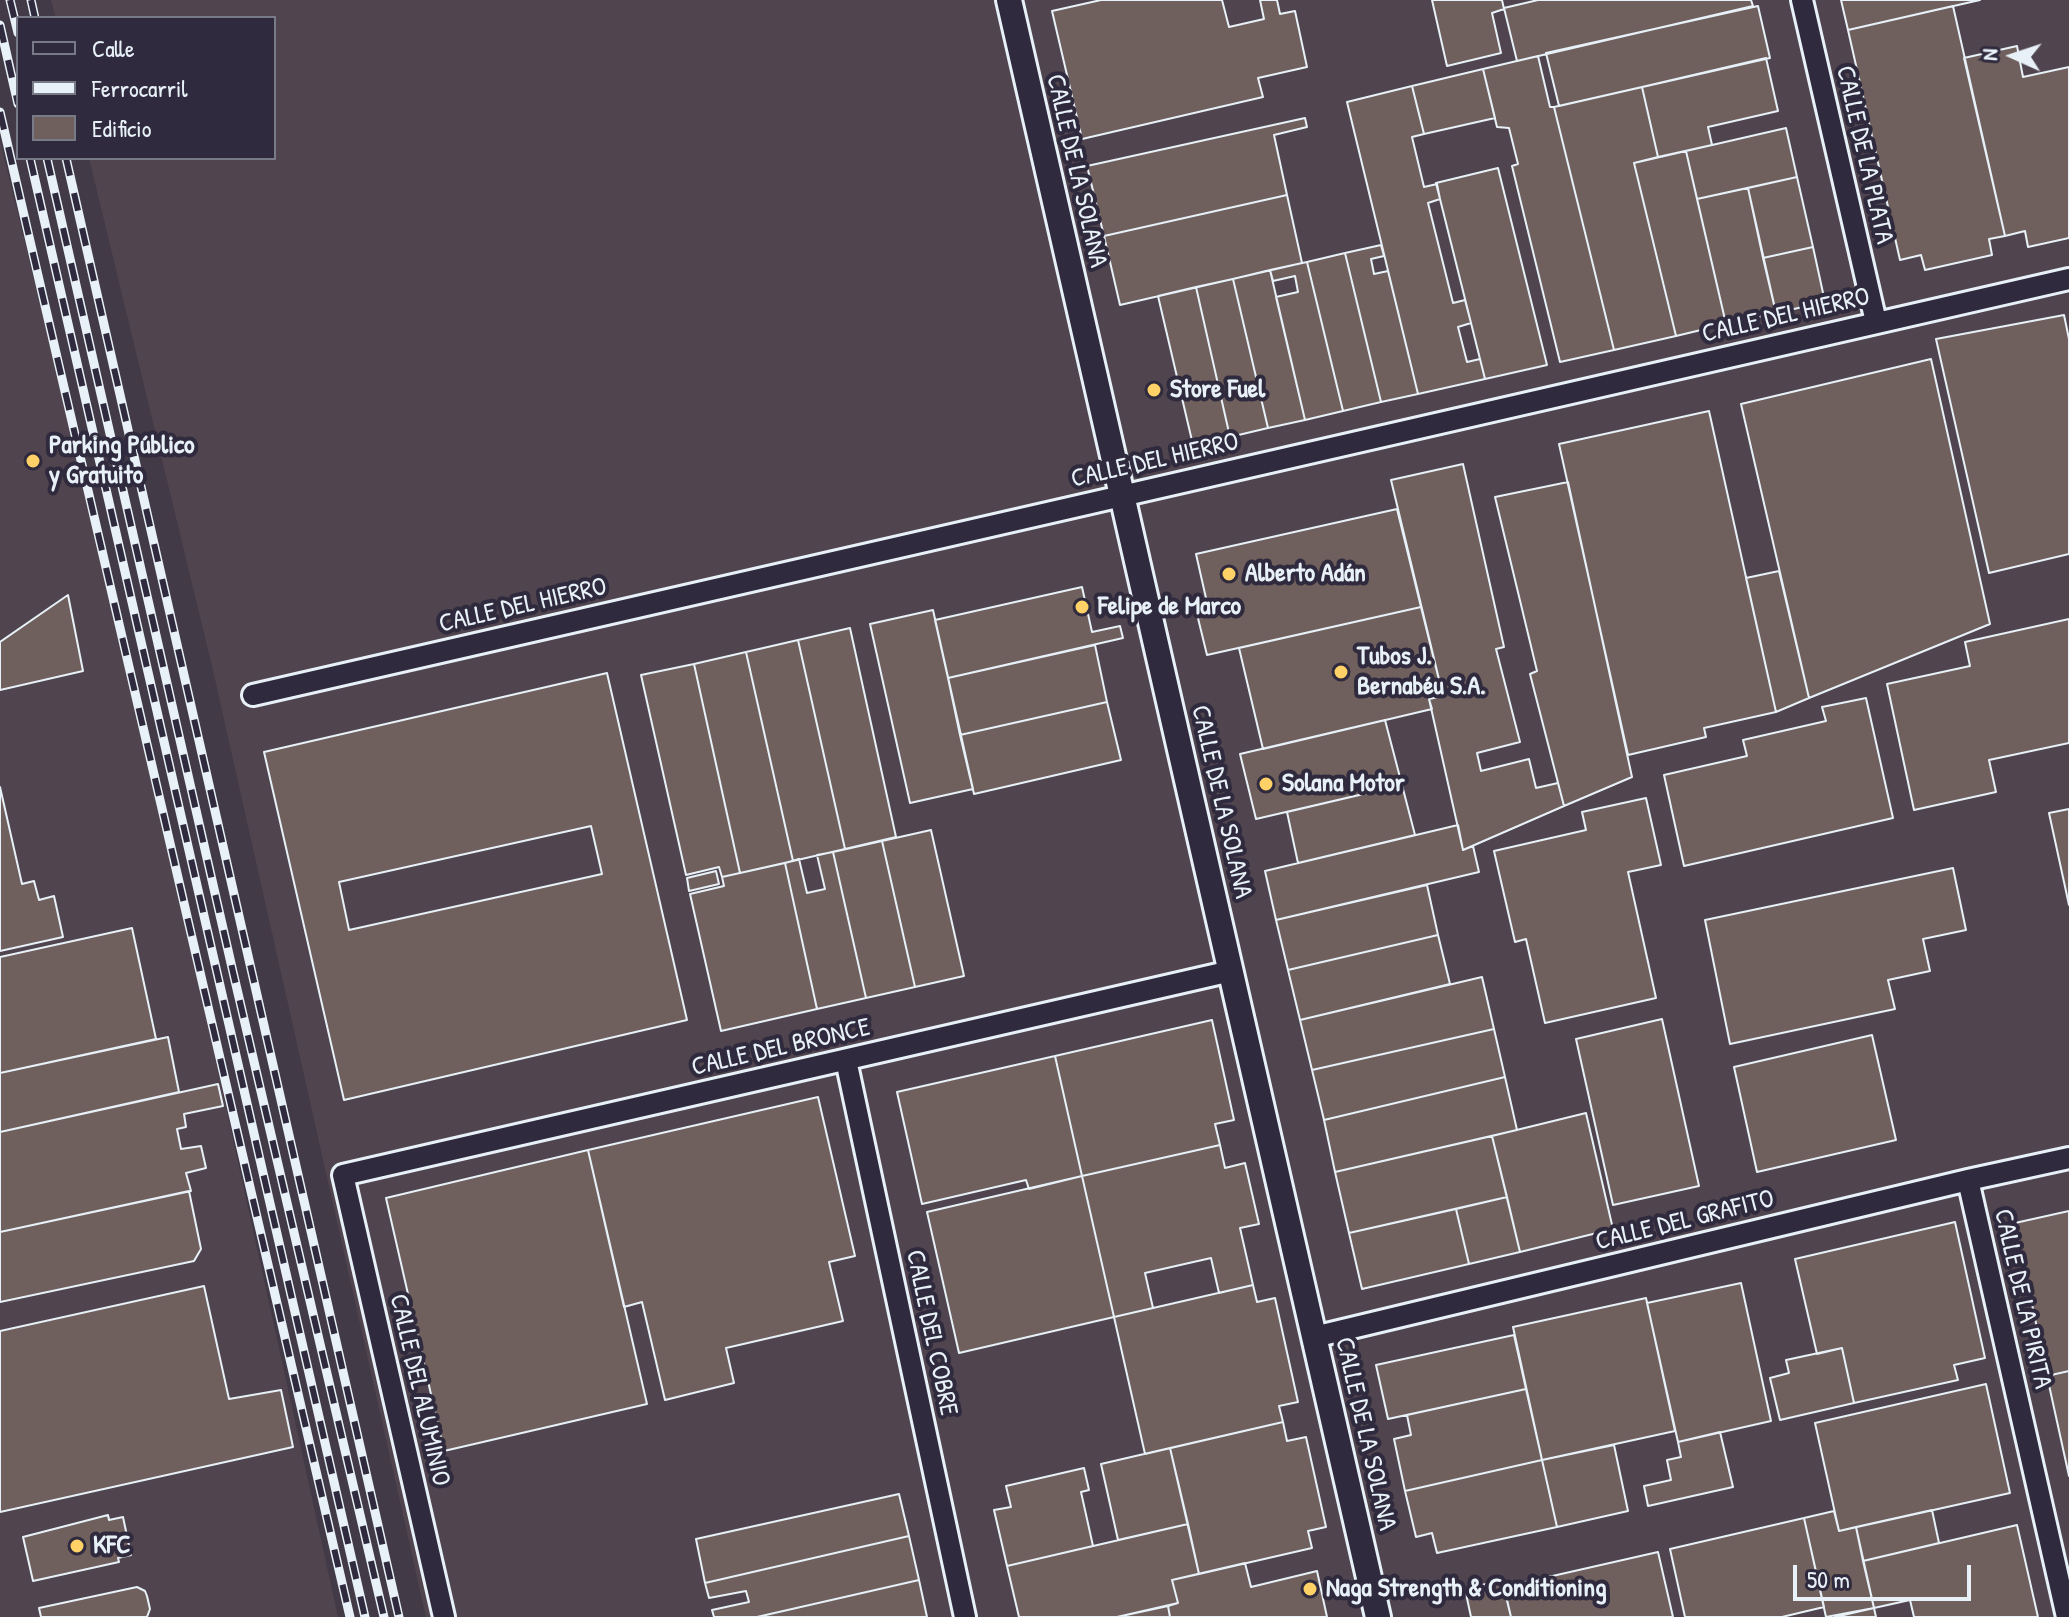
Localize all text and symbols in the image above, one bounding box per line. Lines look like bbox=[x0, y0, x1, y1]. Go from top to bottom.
legend bbox=[16, 16, 276, 160]
north arrow bbox=[1973, 16, 2053, 96]
text: Calle bbox=[92, 32, 134, 64]
text: N bbox=[1974, 48, 2004, 61]
street label: CALLE DE LA PLATA bbox=[1828, 63, 1900, 247]
street label: CALLE DE LA SOLANA bbox=[1039, 71, 1113, 271]
text: Ferrocarril bbox=[92, 72, 188, 104]
text: Edificio bbox=[92, 112, 151, 144]
street label: CALLE DEL HIERRO bbox=[1699, 282, 1873, 350]
place label: Store Fuel bbox=[1170, 374, 1265, 406]
marker: Store Fuel bbox=[1145, 381, 1163, 399]
street label: CALLE DEL HIERRO bbox=[1068, 427, 1242, 495]
place label: Parking Público y Gratuito bbox=[49, 430, 195, 492]
marker: Parking Público y Gratuito bbox=[24, 452, 42, 470]
place label: Alberto Adán bbox=[1245, 558, 1366, 590]
marker: Alberto Adán bbox=[1220, 565, 1238, 583]
street label: CALLE DEL HIERRO bbox=[436, 572, 610, 640]
place label: Felipe de Marco bbox=[1098, 591, 1241, 623]
marker: Felipe de Marco bbox=[1073, 598, 1091, 616]
place label: Tubos J. Bernabéu S.A. bbox=[1357, 641, 1486, 702]
marker: Tubos J. Bernabéu S.A. bbox=[1332, 663, 1350, 681]
street label: CALLE DE LA SOLANA bbox=[1184, 702, 1258, 902]
place label: Solana Motor bbox=[1282, 768, 1405, 800]
marker: Solana Motor bbox=[1257, 775, 1275, 793]
street label: CALLE DEL BRONCE bbox=[689, 1012, 873, 1084]
street label: CALLE DEL GRAFITO bbox=[1593, 1184, 1777, 1258]
street label: CALLE DE LA PIRITA bbox=[1986, 1206, 2058, 1392]
street label: CALLE DEL COBRE bbox=[898, 1247, 964, 1419]
street label: CALLE DEL ALUMINIO bbox=[382, 1291, 456, 1489]
street label: CALLE DE LA SOLANA bbox=[1328, 1334, 1402, 1534]
place label: KFC bbox=[93, 1530, 131, 1562]
marker: KFC bbox=[68, 1537, 86, 1555]
scale bar bbox=[1797, 1549, 1975, 1599]
text: 50 m bbox=[1807, 1563, 1850, 1595]
place label: Naga Strength & Conditioning bbox=[1326, 1573, 1607, 1605]
marker: Naga Strength & Conditioning bbox=[1301, 1580, 1319, 1598]

